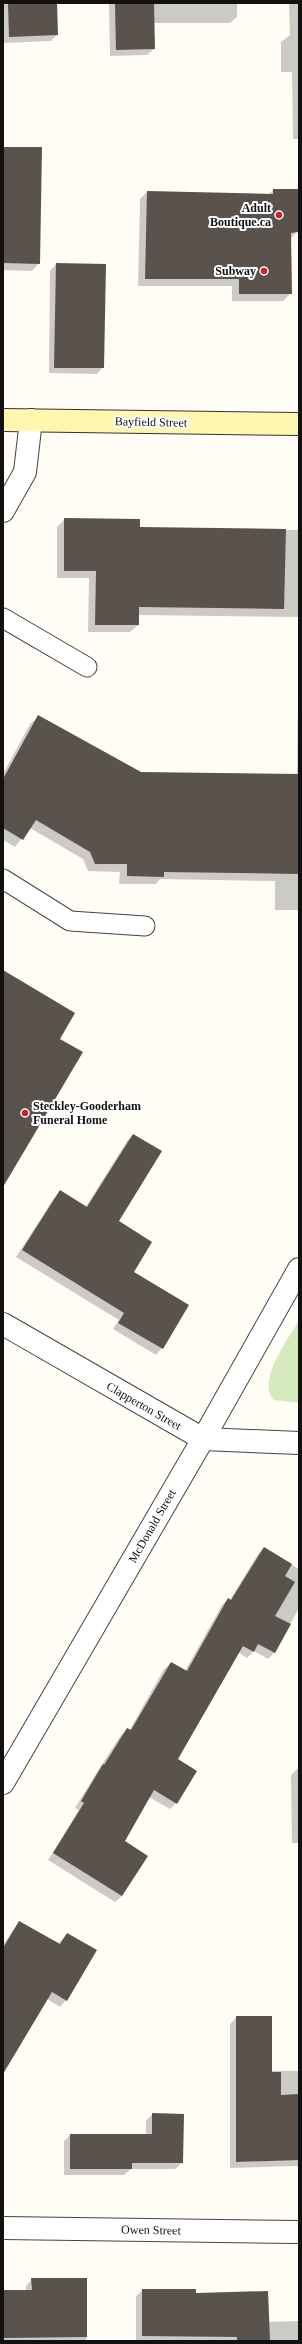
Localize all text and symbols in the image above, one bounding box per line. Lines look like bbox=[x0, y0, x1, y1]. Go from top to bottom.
place label: Adult Boutique.ca bbox=[210, 201, 271, 229]
marker: Adult Boutique.ca bbox=[274, 210, 284, 220]
place label: Subway bbox=[215, 264, 256, 278]
marker: Subway bbox=[259, 266, 269, 276]
street label: Bayfield Street bbox=[115, 414, 188, 430]
place label: Steckley-Gooderham Funeral Home bbox=[33, 1099, 141, 1127]
marker: Steckley-Gooderham Funeral Home bbox=[20, 1108, 30, 1118]
street label: Clapperton Street bbox=[104, 1379, 185, 1433]
street label: McDonald Street bbox=[125, 1486, 179, 1565]
street label: Owen Street bbox=[121, 2222, 182, 2238]

